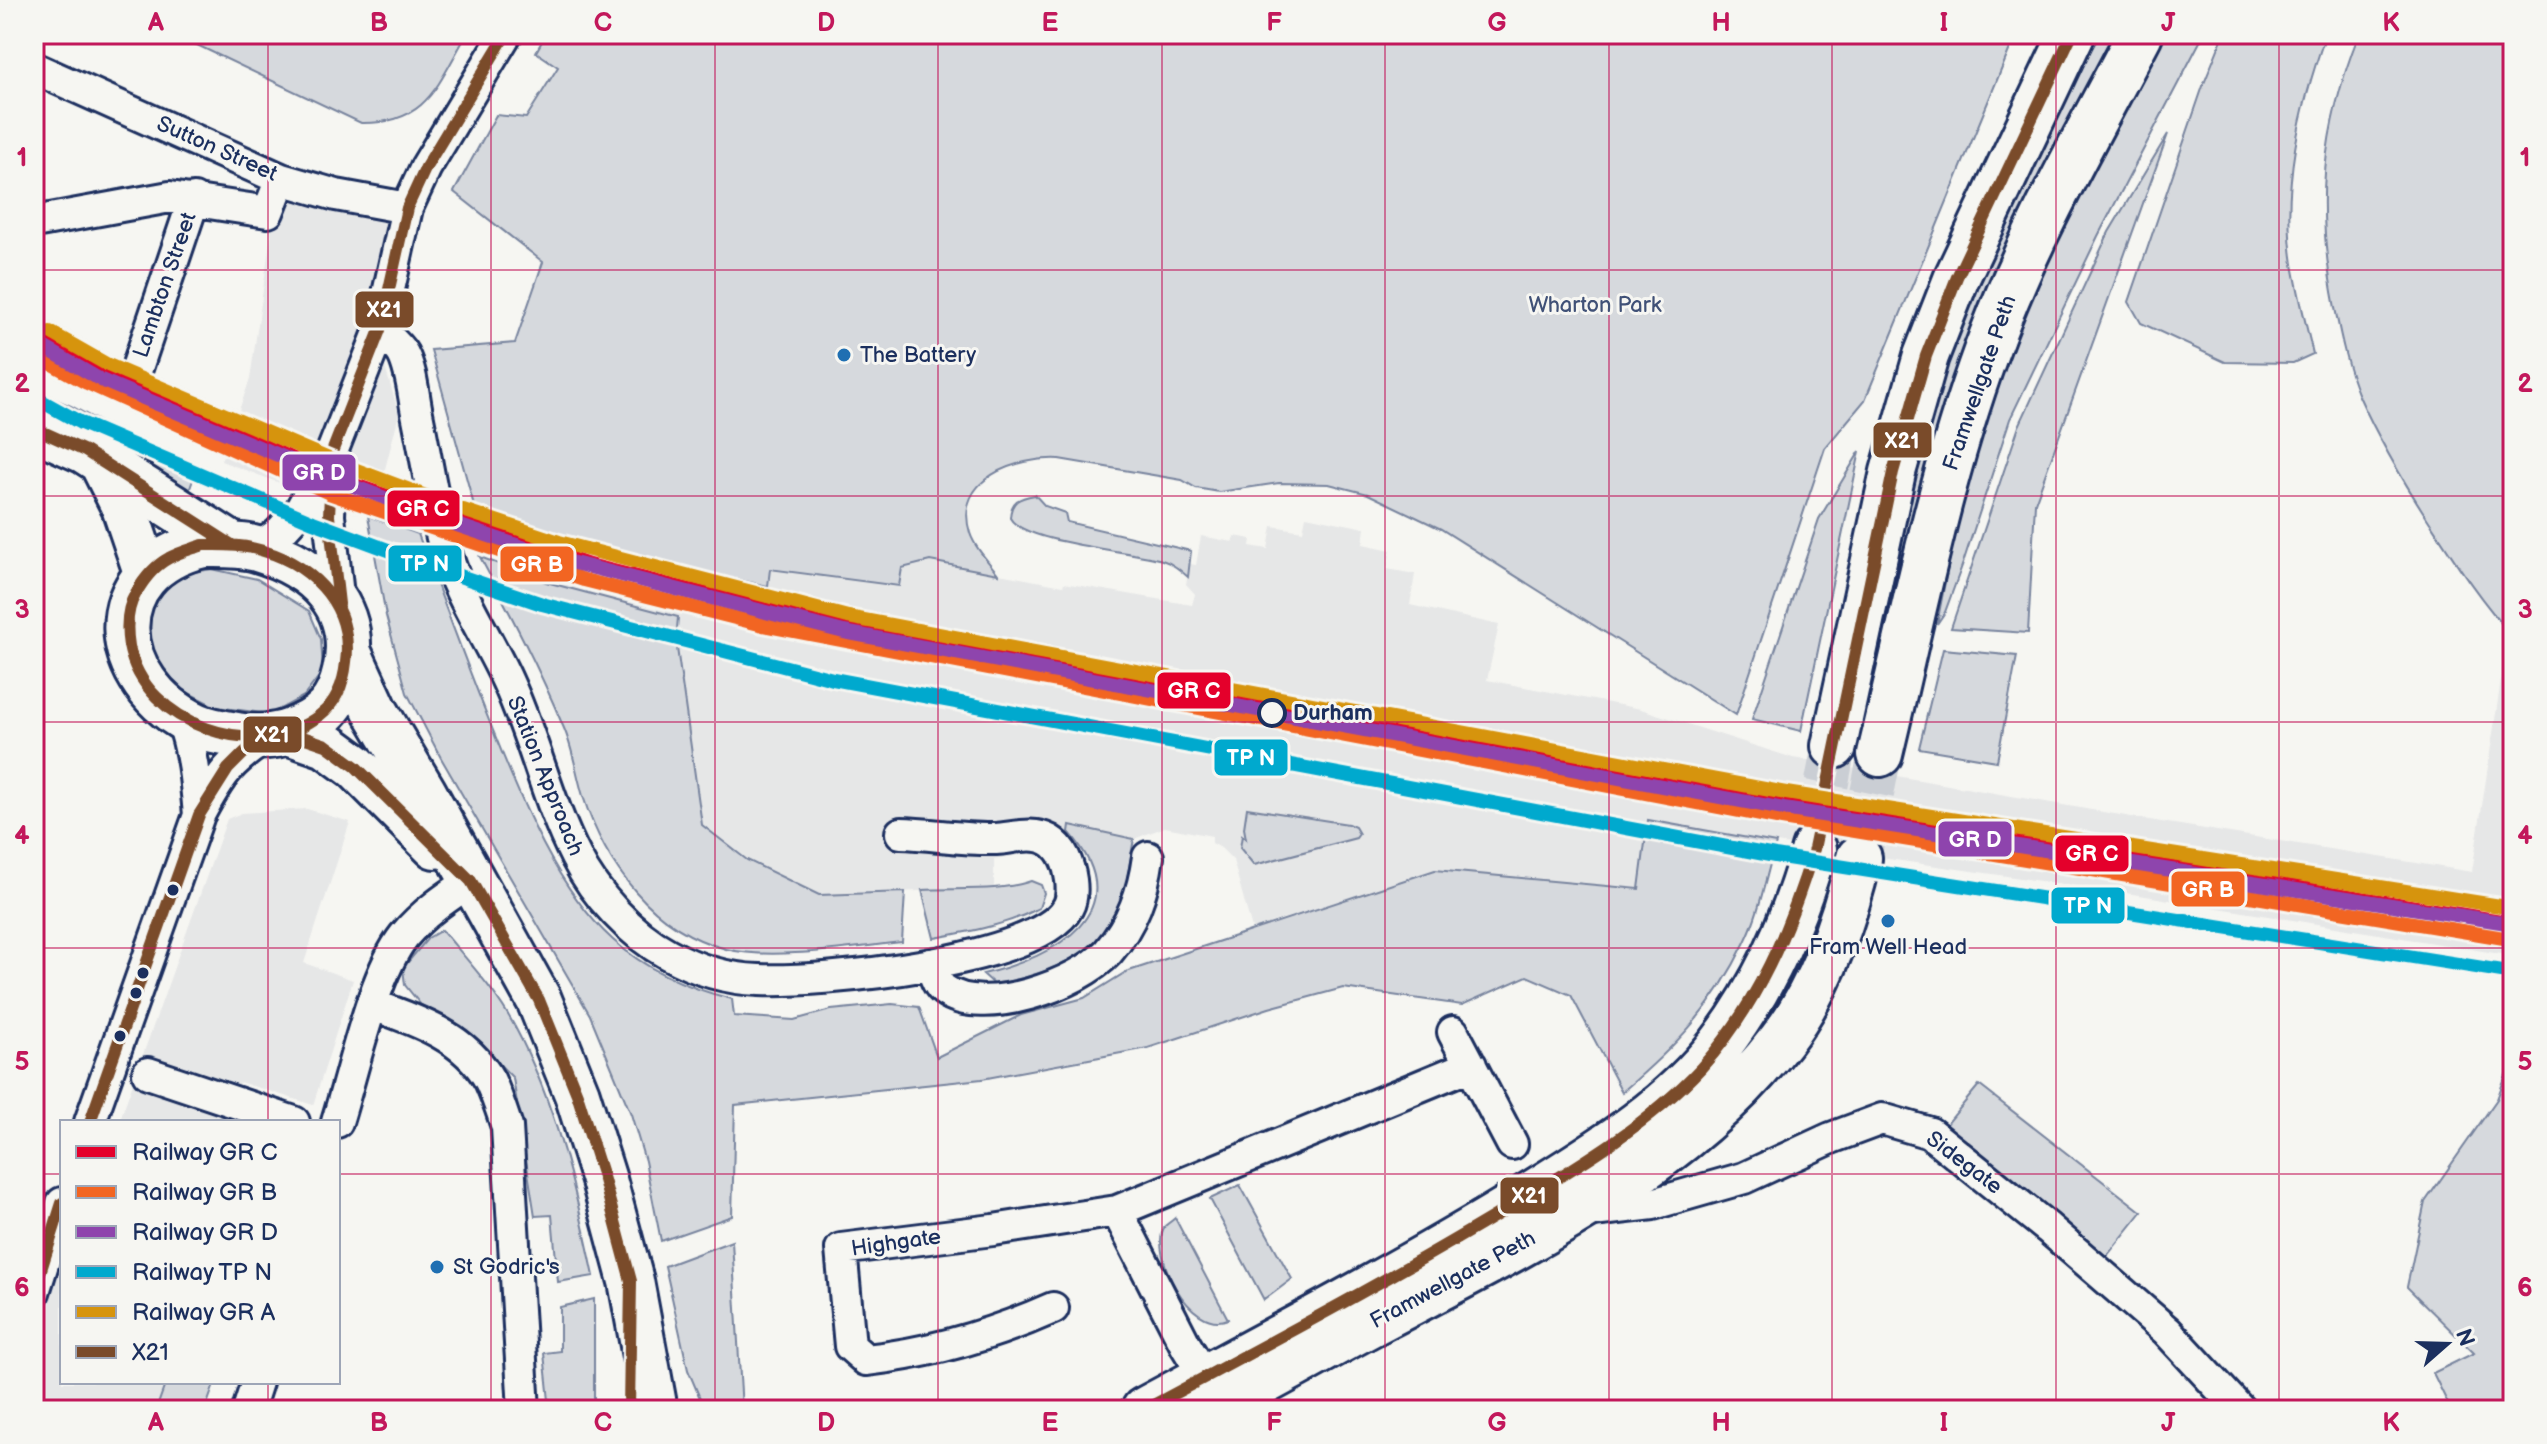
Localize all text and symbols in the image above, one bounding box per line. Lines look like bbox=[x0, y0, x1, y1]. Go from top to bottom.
text: A bbox=[147, 8, 164, 39]
text: B bbox=[370, 8, 388, 39]
text: C bbox=[594, 8, 612, 39]
text: D bbox=[817, 8, 835, 39]
text: E bbox=[1042, 8, 1059, 39]
text: F bbox=[1266, 8, 1282, 39]
text: G bbox=[1487, 8, 1507, 39]
text: H bbox=[1711, 8, 1731, 39]
text: I bbox=[1940, 8, 1948, 39]
text: J bbox=[2161, 8, 2176, 39]
text: K bbox=[2382, 8, 2400, 39]
street label: Sutton Street bbox=[152, 110, 282, 188]
text: 1 bbox=[17, 143, 27, 174]
text: 1 bbox=[2520, 143, 2530, 174]
street label: Lambton Street bbox=[128, 209, 203, 361]
line badge: X21 bbox=[354, 290, 415, 329]
park label: Wharton Park bbox=[1528, 292, 1662, 319]
street label: Framwellgate Peth bbox=[1937, 292, 2023, 474]
text: X21 bbox=[366, 297, 402, 324]
place label: The Battery bbox=[860, 342, 976, 369]
marker: The Battery bbox=[835, 346, 853, 364]
text: 2 bbox=[14, 369, 30, 400]
text: 2 bbox=[2517, 369, 2533, 400]
line badge: X21 bbox=[1872, 421, 1933, 459]
text: X21 bbox=[1884, 428, 1920, 455]
line badge: GR D bbox=[281, 453, 357, 492]
text: GR D bbox=[293, 460, 345, 487]
line badge: GR C bbox=[386, 489, 461, 528]
text: GR C bbox=[397, 496, 449, 523]
line badge: TP N bbox=[387, 544, 463, 583]
line badge: GR B bbox=[499, 545, 575, 583]
text: TP N bbox=[401, 551, 449, 578]
text: GR B bbox=[511, 552, 563, 579]
text: 3 bbox=[14, 595, 30, 626]
text: 3 bbox=[2517, 595, 2533, 626]
line badge: GR C bbox=[1156, 671, 1232, 710]
text: GR C bbox=[1168, 678, 1220, 705]
street label: Station Approach bbox=[501, 692, 589, 860]
marker: Durham bbox=[1258, 699, 1286, 727]
place label: Durham bbox=[1293, 700, 1373, 727]
line badge: X21 bbox=[242, 715, 303, 754]
text: X21 bbox=[254, 722, 290, 749]
line badge: TP N bbox=[1213, 738, 1289, 777]
text: TP N bbox=[1227, 745, 1275, 772]
line badge: GR D bbox=[1937, 820, 2013, 858]
text: 4 bbox=[14, 821, 30, 852]
text: 4 bbox=[2517, 821, 2533, 852]
text: GR D bbox=[1949, 827, 2001, 854]
line badge: GR C bbox=[2054, 834, 2130, 873]
text: GR C bbox=[2066, 841, 2118, 868]
line badge: GR B bbox=[2170, 870, 2246, 908]
text: GR B bbox=[2182, 877, 2234, 904]
unlabelled marker bbox=[165, 882, 181, 898]
line badge: TP N bbox=[2050, 886, 2126, 925]
text: TP N bbox=[2064, 893, 2112, 920]
marker: Fram Well Head bbox=[1879, 912, 1897, 930]
place label: Fram Well Head bbox=[1809, 934, 1967, 961]
unlabelled marker bbox=[135, 965, 151, 981]
unlabelled marker bbox=[128, 985, 144, 1001]
unlabelled marker bbox=[112, 1028, 128, 1044]
text: 5 bbox=[14, 1047, 30, 1078]
text: 5 bbox=[2517, 1047, 2533, 1078]
legend bbox=[60, 1120, 340, 1384]
street label: Sidegate bbox=[1921, 1126, 2007, 1200]
text: Railway GR C bbox=[132, 1138, 278, 1167]
line badge: X21 bbox=[1499, 1176, 1560, 1215]
text: Railway GR B bbox=[132, 1178, 277, 1207]
text: X21 bbox=[1511, 1183, 1547, 1210]
text: Railway GR D bbox=[132, 1218, 278, 1247]
street label: Highgate bbox=[849, 1223, 943, 1263]
street label: Framwellgate Peth bbox=[1366, 1225, 1540, 1335]
place label: St Godric's bbox=[453, 1254, 560, 1281]
text: Railway TP N bbox=[132, 1258, 272, 1287]
marker: St Godric's bbox=[428, 1258, 446, 1276]
text: 6 bbox=[14, 1273, 30, 1304]
text: 6 bbox=[2517, 1273, 2533, 1304]
text: Railway GR A bbox=[132, 1298, 275, 1327]
north arrow bbox=[2407, 1304, 2487, 1384]
text: N bbox=[2449, 1325, 2480, 1350]
text: X21 bbox=[131, 1338, 169, 1367]
text: A bbox=[147, 1408, 164, 1439]
text: B bbox=[370, 1408, 388, 1439]
text: C bbox=[594, 1408, 612, 1439]
text: D bbox=[817, 1408, 835, 1439]
text: E bbox=[1042, 1408, 1059, 1439]
text: F bbox=[1266, 1408, 1282, 1439]
text: G bbox=[1487, 1408, 1507, 1439]
text: H bbox=[1711, 1408, 1731, 1439]
text: I bbox=[1940, 1408, 1948, 1439]
text: J bbox=[2161, 1408, 2176, 1439]
text: K bbox=[2382, 1408, 2400, 1439]

